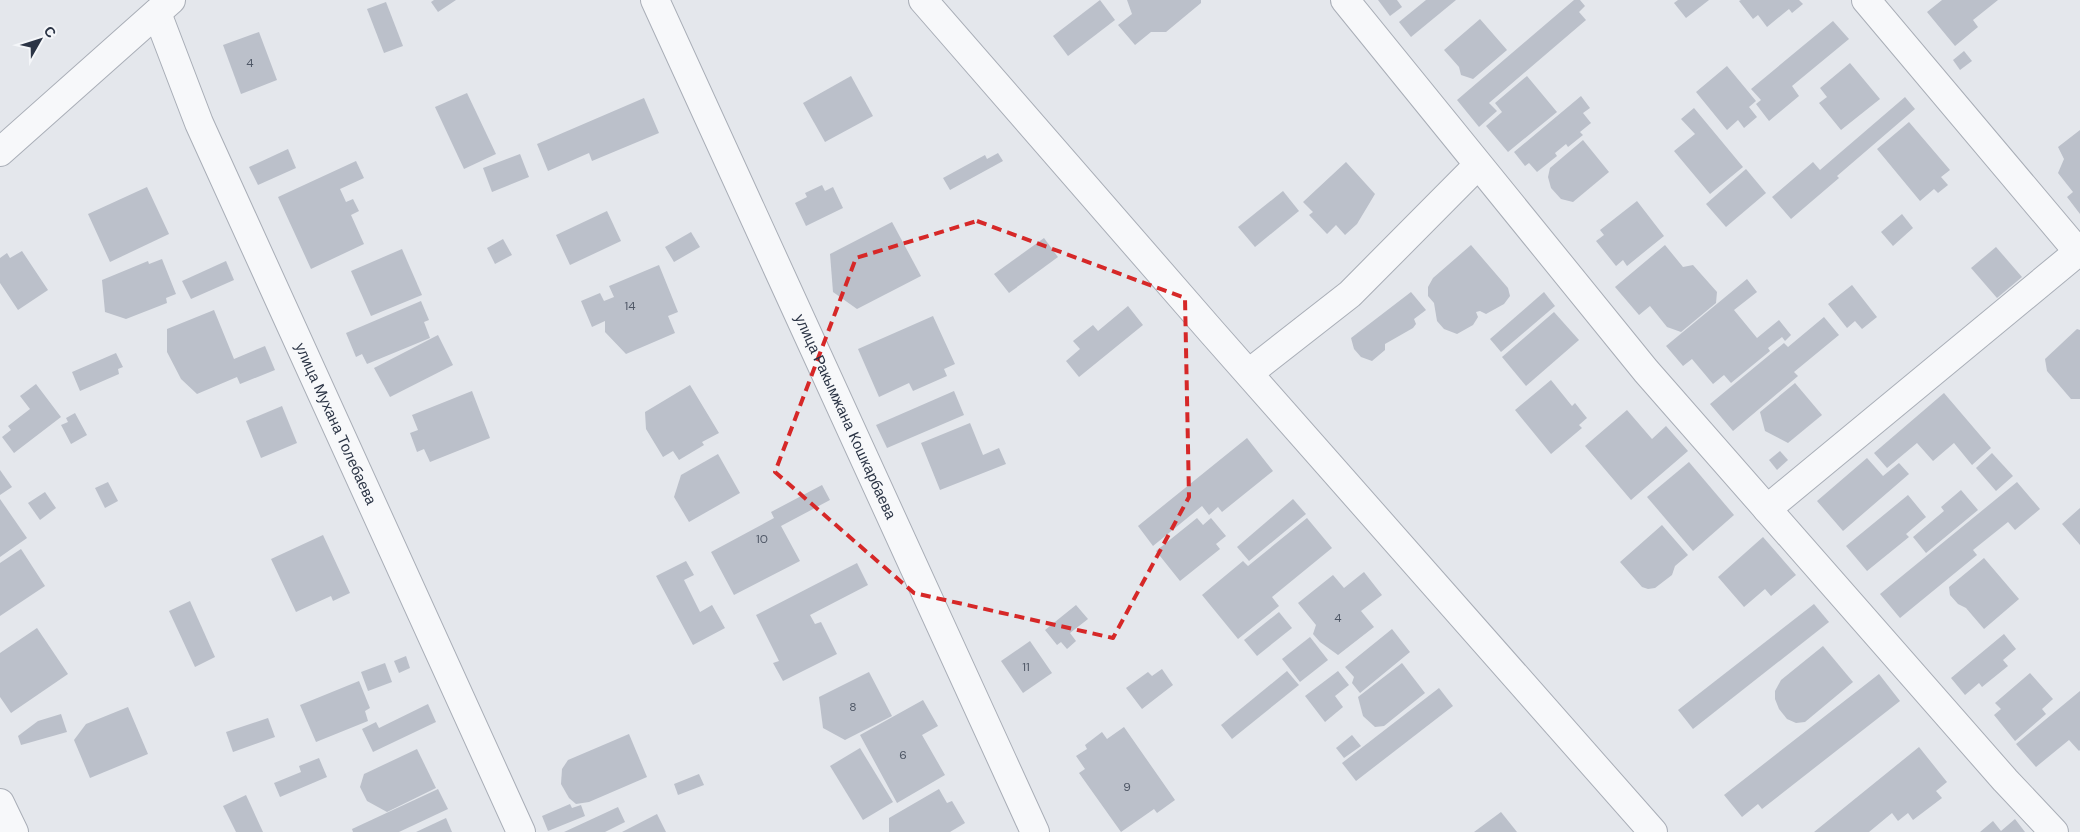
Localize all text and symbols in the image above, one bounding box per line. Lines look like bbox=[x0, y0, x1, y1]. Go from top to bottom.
north arrow bbox=[15, 15, 65, 65]
text: С bbox=[40, 22, 60, 41]
house number: 4 bbox=[246, 55, 254, 71]
house number: 14 bbox=[624, 298, 636, 314]
street label: улица Ракымжана Кошкарбаева bbox=[790, 311, 901, 523]
street label: улица Мухана Толебаева bbox=[290, 340, 381, 508]
house number: 10 bbox=[756, 531, 768, 547]
house number: 4 bbox=[1334, 610, 1342, 626]
house number: 11 bbox=[1022, 659, 1030, 675]
house number: 8 bbox=[849, 699, 857, 715]
house number: 6 bbox=[899, 747, 907, 763]
house number: 9 bbox=[1123, 779, 1131, 795]

